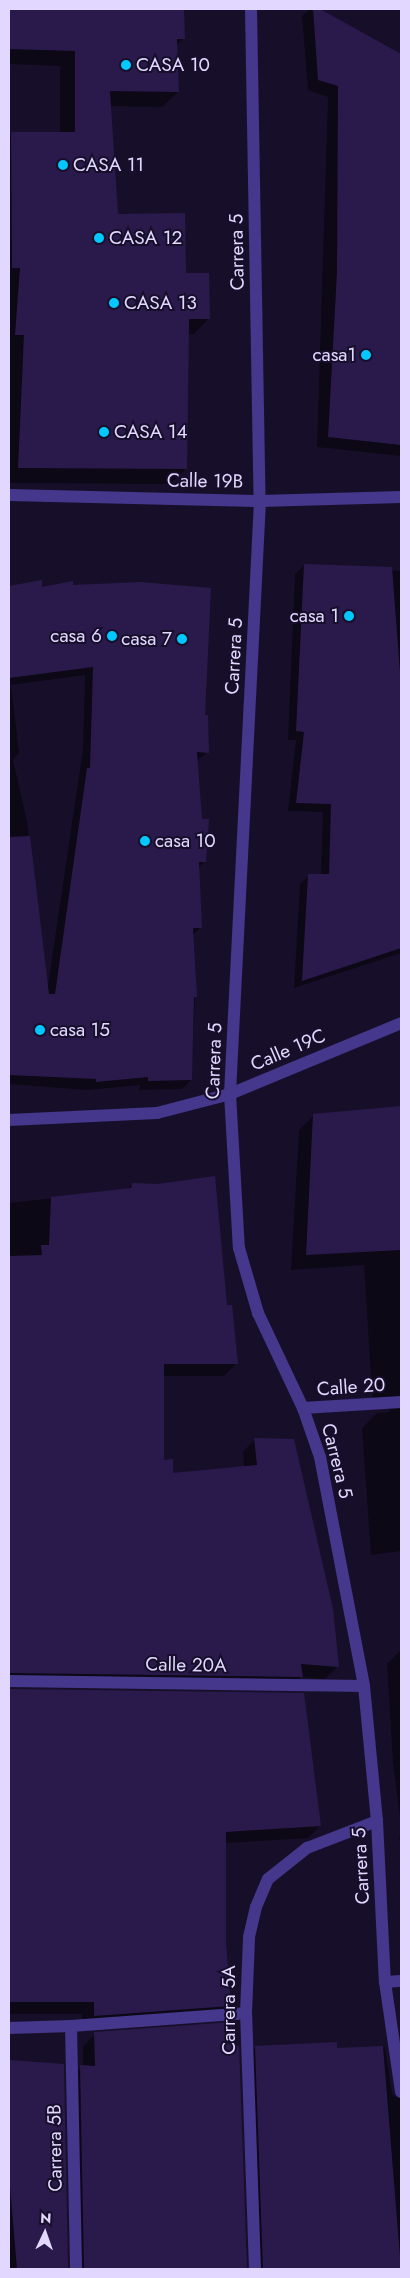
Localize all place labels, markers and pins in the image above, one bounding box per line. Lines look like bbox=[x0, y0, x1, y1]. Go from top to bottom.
place label: CASA 10 bbox=[136, 54, 210, 76]
marker: CASA 10 bbox=[120, 59, 132, 71]
place label: CASA 11 bbox=[73, 154, 144, 176]
marker: CASA 11 bbox=[57, 159, 69, 171]
place label: CASA 12 bbox=[109, 227, 182, 249]
marker: CASA 12 bbox=[93, 232, 105, 244]
place label: CASA 13 bbox=[124, 292, 197, 314]
marker: CASA 13 bbox=[108, 297, 120, 309]
place label: casa1 bbox=[312, 344, 356, 366]
marker: casa1 bbox=[360, 349, 372, 361]
place label: CASA 14 bbox=[114, 421, 188, 443]
marker: CASA 14 bbox=[98, 426, 110, 438]
place label: casa 1 bbox=[290, 605, 339, 627]
marker: casa 1 bbox=[343, 610, 355, 622]
place label: casa 6 bbox=[50, 625, 102, 647]
place label: casa 7 bbox=[121, 628, 172, 650]
marker: casa 6 bbox=[106, 630, 118, 642]
marker: casa 7 bbox=[176, 633, 188, 645]
place label: casa 10 bbox=[155, 830, 216, 852]
marker: casa 10 bbox=[139, 835, 151, 847]
place label: casa 15 bbox=[50, 1019, 110, 1041]
marker: casa 15 bbox=[34, 1024, 46, 1036]

